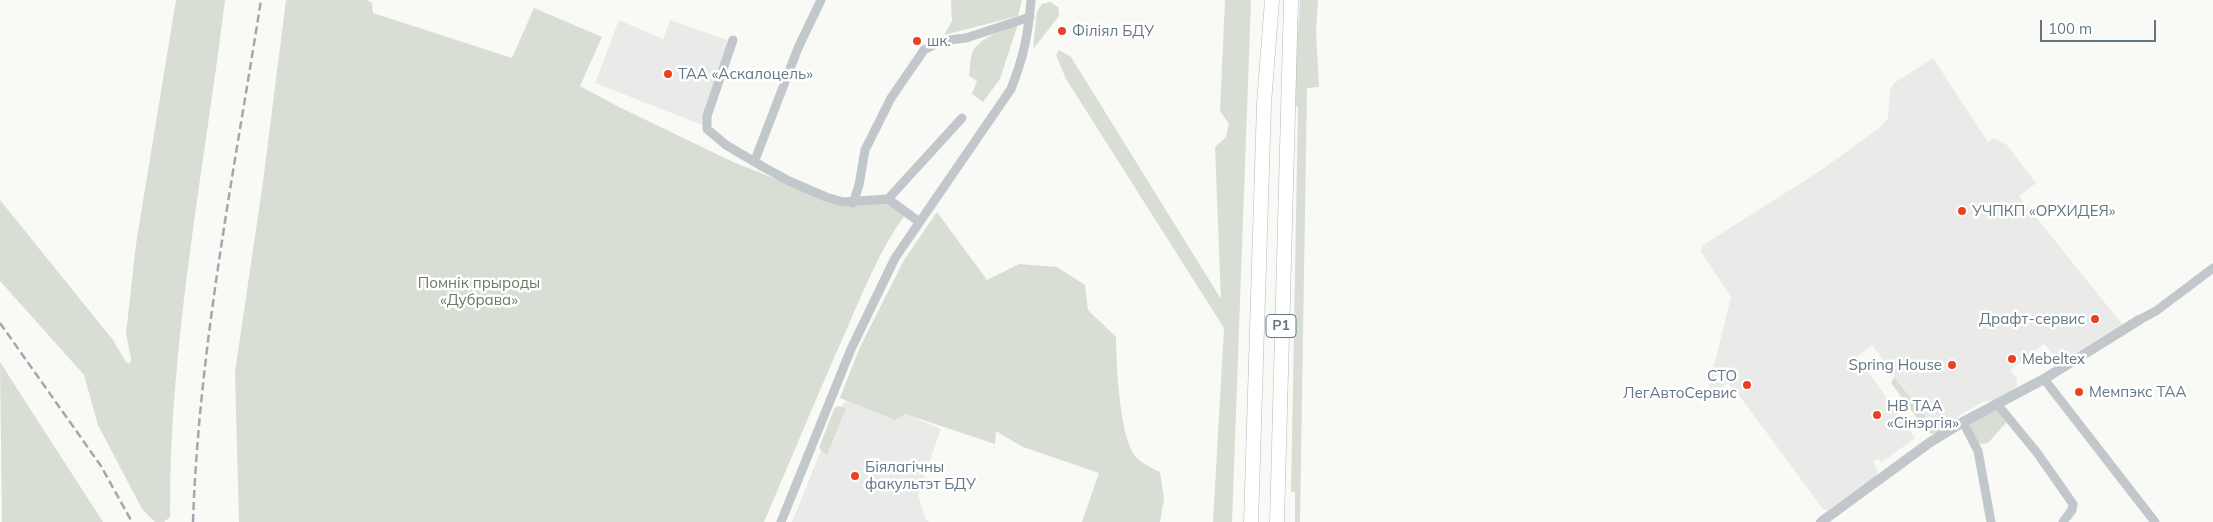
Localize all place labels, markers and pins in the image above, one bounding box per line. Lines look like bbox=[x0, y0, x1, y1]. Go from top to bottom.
place label: Філіял БДУ bbox=[1072, 22, 1154, 40]
marker: Філіял БДУ bbox=[1056, 25, 1068, 37]
place label: шк. bbox=[927, 32, 951, 50]
marker: шк. bbox=[911, 35, 923, 47]
place label: ТАА «Аскалоцель» bbox=[678, 65, 813, 83]
marker: ТАА «Аскалоцель» bbox=[662, 68, 674, 80]
place label: УЧПКП «ОРХИДЕЯ» bbox=[1972, 202, 2115, 220]
marker: УЧПКП «ОРХИДЕЯ» bbox=[1956, 205, 1968, 217]
place label: Драфт-сервис bbox=[1979, 310, 2085, 328]
marker: Драфт-сервис bbox=[2089, 313, 2101, 325]
place label: Mebeltex bbox=[2022, 350, 2085, 368]
marker: Mebeltex bbox=[2006, 353, 2018, 365]
place label: Spring House bbox=[1849, 356, 1942, 374]
marker: Spring House bbox=[1946, 359, 1958, 371]
place label: СТО ЛегАвтоСервис bbox=[1623, 367, 1737, 402]
marker: СТО ЛегАвтоСервис bbox=[1741, 379, 1753, 391]
place label: Мемпэкс ТАА bbox=[2089, 383, 2186, 401]
marker: Мемпэкс ТАА bbox=[2073, 386, 2085, 398]
place label: НВ ТАА «Сінэргія» bbox=[1887, 397, 1959, 432]
marker: НВ ТАА «Сінэргія» bbox=[1871, 409, 1883, 421]
place label: Біялагічны факультэт БДУ bbox=[865, 458, 976, 493]
marker: Біялагічны факультэт БДУ bbox=[849, 470, 861, 482]

